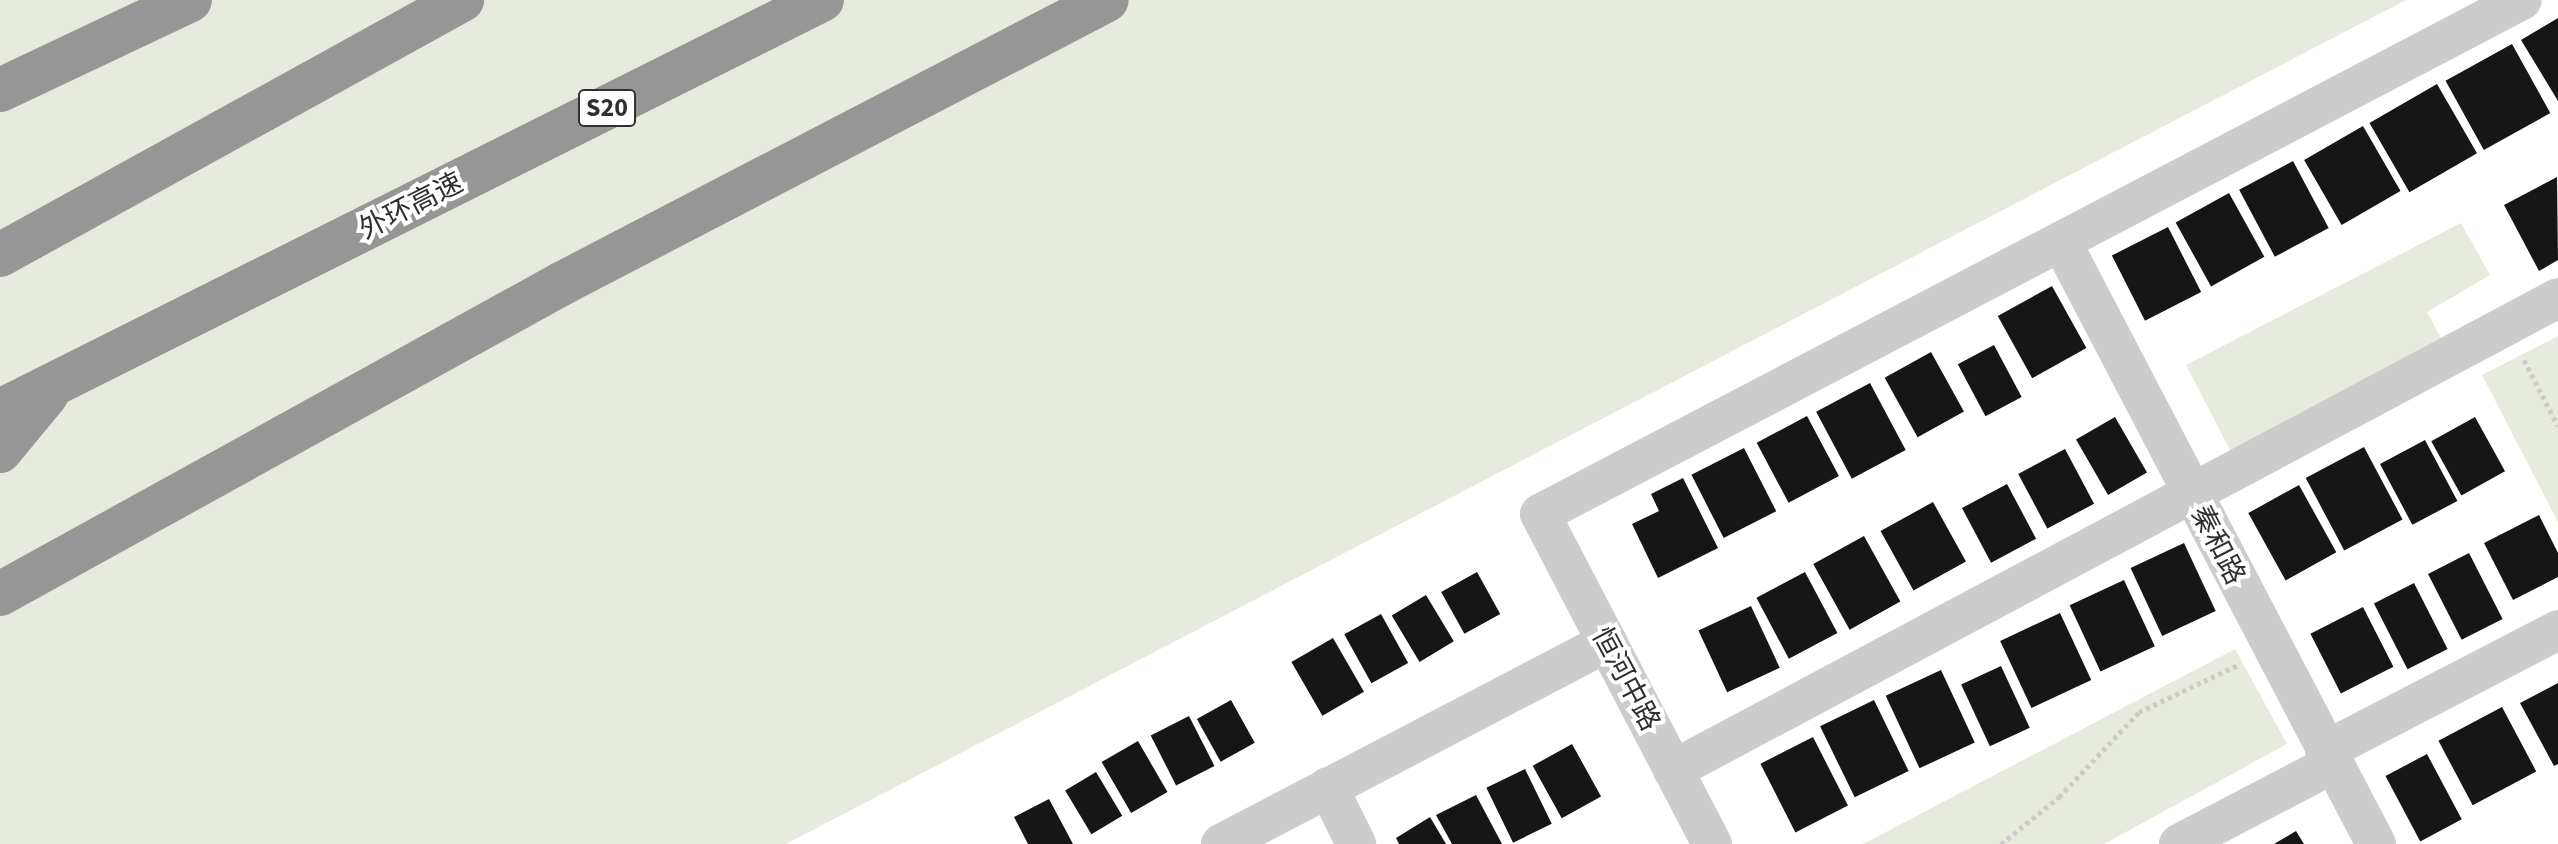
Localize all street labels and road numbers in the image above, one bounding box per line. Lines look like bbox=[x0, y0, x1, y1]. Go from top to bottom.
road number: S20 bbox=[577, 86, 637, 130]
street label: 外环高速 bbox=[353, 166, 469, 246]
street label: 秦和路 bbox=[2184, 500, 2252, 590]
street label: 恒河中路 bbox=[1585, 622, 1667, 736]

